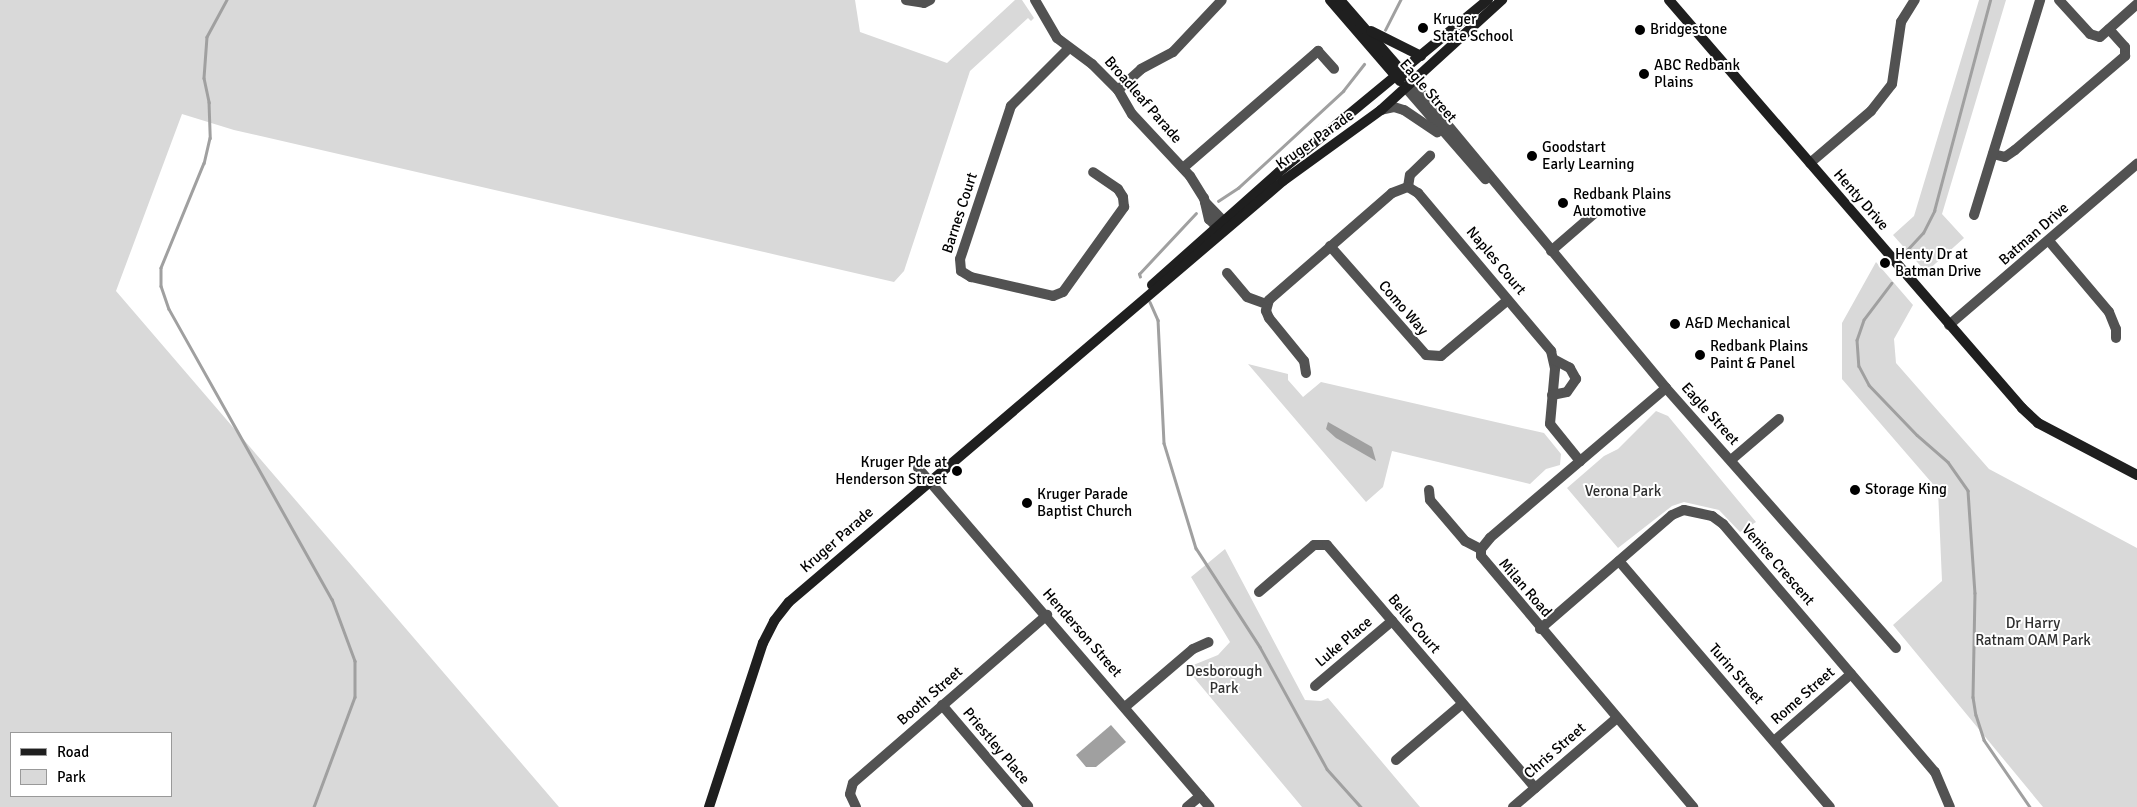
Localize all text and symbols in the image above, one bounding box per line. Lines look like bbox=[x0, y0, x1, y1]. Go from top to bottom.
place label: Kruger State School bbox=[1433, 10, 1514, 45]
place label: Bridgestone bbox=[1650, 21, 1727, 39]
marker: Kruger State School bbox=[1417, 22, 1429, 34]
marker: Bridgestone bbox=[1634, 24, 1646, 36]
street label: Broadleaf Parade bbox=[1100, 53, 1186, 147]
street label: Eagle Street bbox=[1396, 56, 1460, 126]
place label: ABC Redbank Plains bbox=[1654, 56, 1740, 91]
marker: ABC Redbank Plains bbox=[1638, 68, 1650, 80]
street label: Kruger Parade bbox=[1273, 106, 1357, 174]
place label: Goodstart Early Learning bbox=[1542, 138, 1634, 173]
marker: Goodstart Early Learning bbox=[1526, 150, 1538, 162]
street label: Henty Drive bbox=[1830, 166, 1892, 234]
street label: Barnes Court bbox=[938, 170, 982, 256]
place label: Redbank Plains Automotive bbox=[1573, 185, 1671, 220]
marker: Redbank Plains Automotive bbox=[1557, 197, 1569, 209]
street label: Batman Drive bbox=[1996, 199, 2072, 269]
street label: Naples Court bbox=[1462, 223, 1530, 299]
place label: Henty Dr at Batman Drive bbox=[1895, 245, 1981, 280]
marker: Henty Dr at Batman Drive bbox=[1879, 257, 1891, 269]
street label: Como Way bbox=[1374, 277, 1432, 339]
place label: A&D Mechanical bbox=[1685, 315, 1790, 333]
marker: A&D Mechanical bbox=[1669, 318, 1681, 330]
place label: Redbank Plains Paint & Panel bbox=[1710, 337, 1808, 372]
marker: Redbank Plains Paint & Panel bbox=[1694, 349, 1706, 361]
street label: Eagle Street bbox=[1677, 379, 1743, 449]
place label: Kruger Pde at Henderson Street bbox=[835, 453, 947, 488]
marker: Kruger Pde at Henderson Street bbox=[951, 465, 963, 477]
place label: Storage King bbox=[1865, 481, 1947, 499]
park label: Verona Park bbox=[1585, 483, 1661, 501]
marker: Storage King bbox=[1849, 484, 1861, 496]
place label: Kruger Parade Baptist Church bbox=[1037, 485, 1132, 520]
marker: Kruger Parade Baptist Church bbox=[1021, 497, 1033, 509]
street label: Kruger Parade bbox=[797, 503, 877, 577]
street label: Venice Crescent bbox=[1738, 521, 1818, 609]
street label: Milan Road bbox=[1495, 555, 1555, 621]
street label: Henderson Street bbox=[1039, 585, 1125, 681]
street label: Belle Court bbox=[1384, 591, 1444, 657]
street label: Luke Place bbox=[1312, 613, 1376, 671]
park label: Dr Harry Ratnam OAM Park bbox=[1975, 614, 2091, 649]
street label: Turin Street bbox=[1705, 640, 1767, 708]
park label: Desborough Park bbox=[1186, 662, 1262, 697]
street label: Booth Street bbox=[894, 663, 966, 729]
street label: Rome Street bbox=[1767, 663, 1839, 729]
street label: Priestley Place bbox=[959, 704, 1033, 788]
street label: Chris Street bbox=[1520, 719, 1590, 783]
legend bbox=[10, 732, 172, 797]
text: Road bbox=[57, 743, 89, 761]
text: Park bbox=[57, 768, 86, 786]

